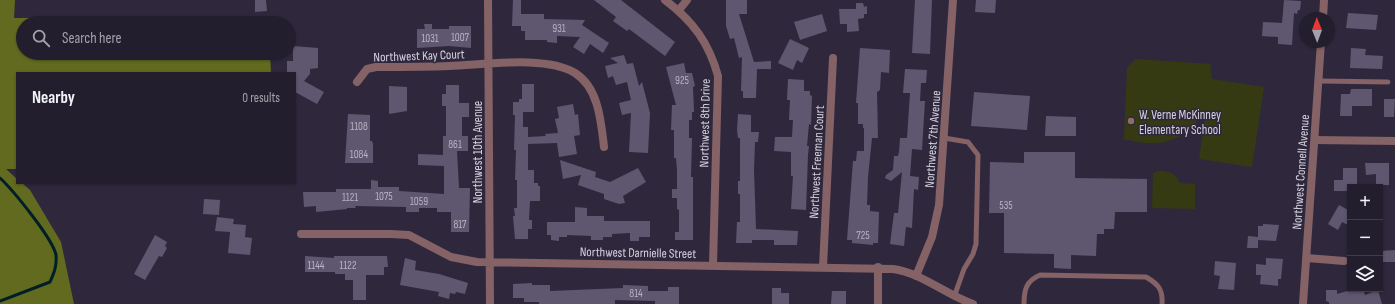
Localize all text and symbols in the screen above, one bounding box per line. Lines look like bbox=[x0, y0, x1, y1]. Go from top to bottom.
north arrow bbox=[1299, 12, 1335, 48]
search box bbox=[16, 16, 296, 60]
house number: 931 bbox=[552, 22, 566, 35]
icon: search bbox=[30, 27, 52, 49]
text: Search here bbox=[62, 29, 122, 48]
house number: 1007 bbox=[451, 31, 470, 44]
house number: 1031 bbox=[421, 32, 439, 45]
street label: Northwest Kay Court bbox=[373, 46, 465, 66]
house number: 925 bbox=[675, 74, 689, 87]
street label: Northwest 8th Drive bbox=[696, 79, 714, 167]
text: Nearby bbox=[32, 88, 75, 108]
text: 0 results bbox=[242, 90, 280, 106]
street label: Northwest 7th Avenue bbox=[922, 90, 944, 188]
street label: Northwest 10th Avenue bbox=[470, 101, 486, 203]
street label: Northwest Freeman Court bbox=[806, 105, 828, 219]
place label: W. Verne McKinney Elementary School bbox=[1139, 107, 1221, 138]
street label: Northwest Connell Avenue bbox=[1289, 114, 1313, 230]
marker: W. Verne McKinney Elementary School bbox=[1126, 116, 1136, 126]
house number: 1108 bbox=[350, 120, 368, 133]
house number: 861 bbox=[448, 138, 462, 151]
house number: 1084 bbox=[350, 148, 369, 161]
map controls bbox=[1347, 184, 1383, 292]
button: + bbox=[1347, 184, 1383, 220]
house number: 1075 bbox=[375, 190, 393, 203]
house number: 1121 bbox=[342, 191, 358, 204]
house number: 1059 bbox=[410, 195, 428, 208]
house number: 535 bbox=[999, 199, 1013, 212]
house number: 817 bbox=[453, 218, 467, 231]
button: − bbox=[1347, 220, 1383, 256]
house number: 725 bbox=[856, 229, 870, 242]
street label: Northwest Darnielle Street bbox=[580, 244, 696, 262]
button: layers bbox=[1347, 256, 1383, 292]
house number: 1144 bbox=[308, 259, 325, 272]
house number: 1122 bbox=[340, 259, 357, 272]
house number: 814 bbox=[629, 287, 643, 300]

